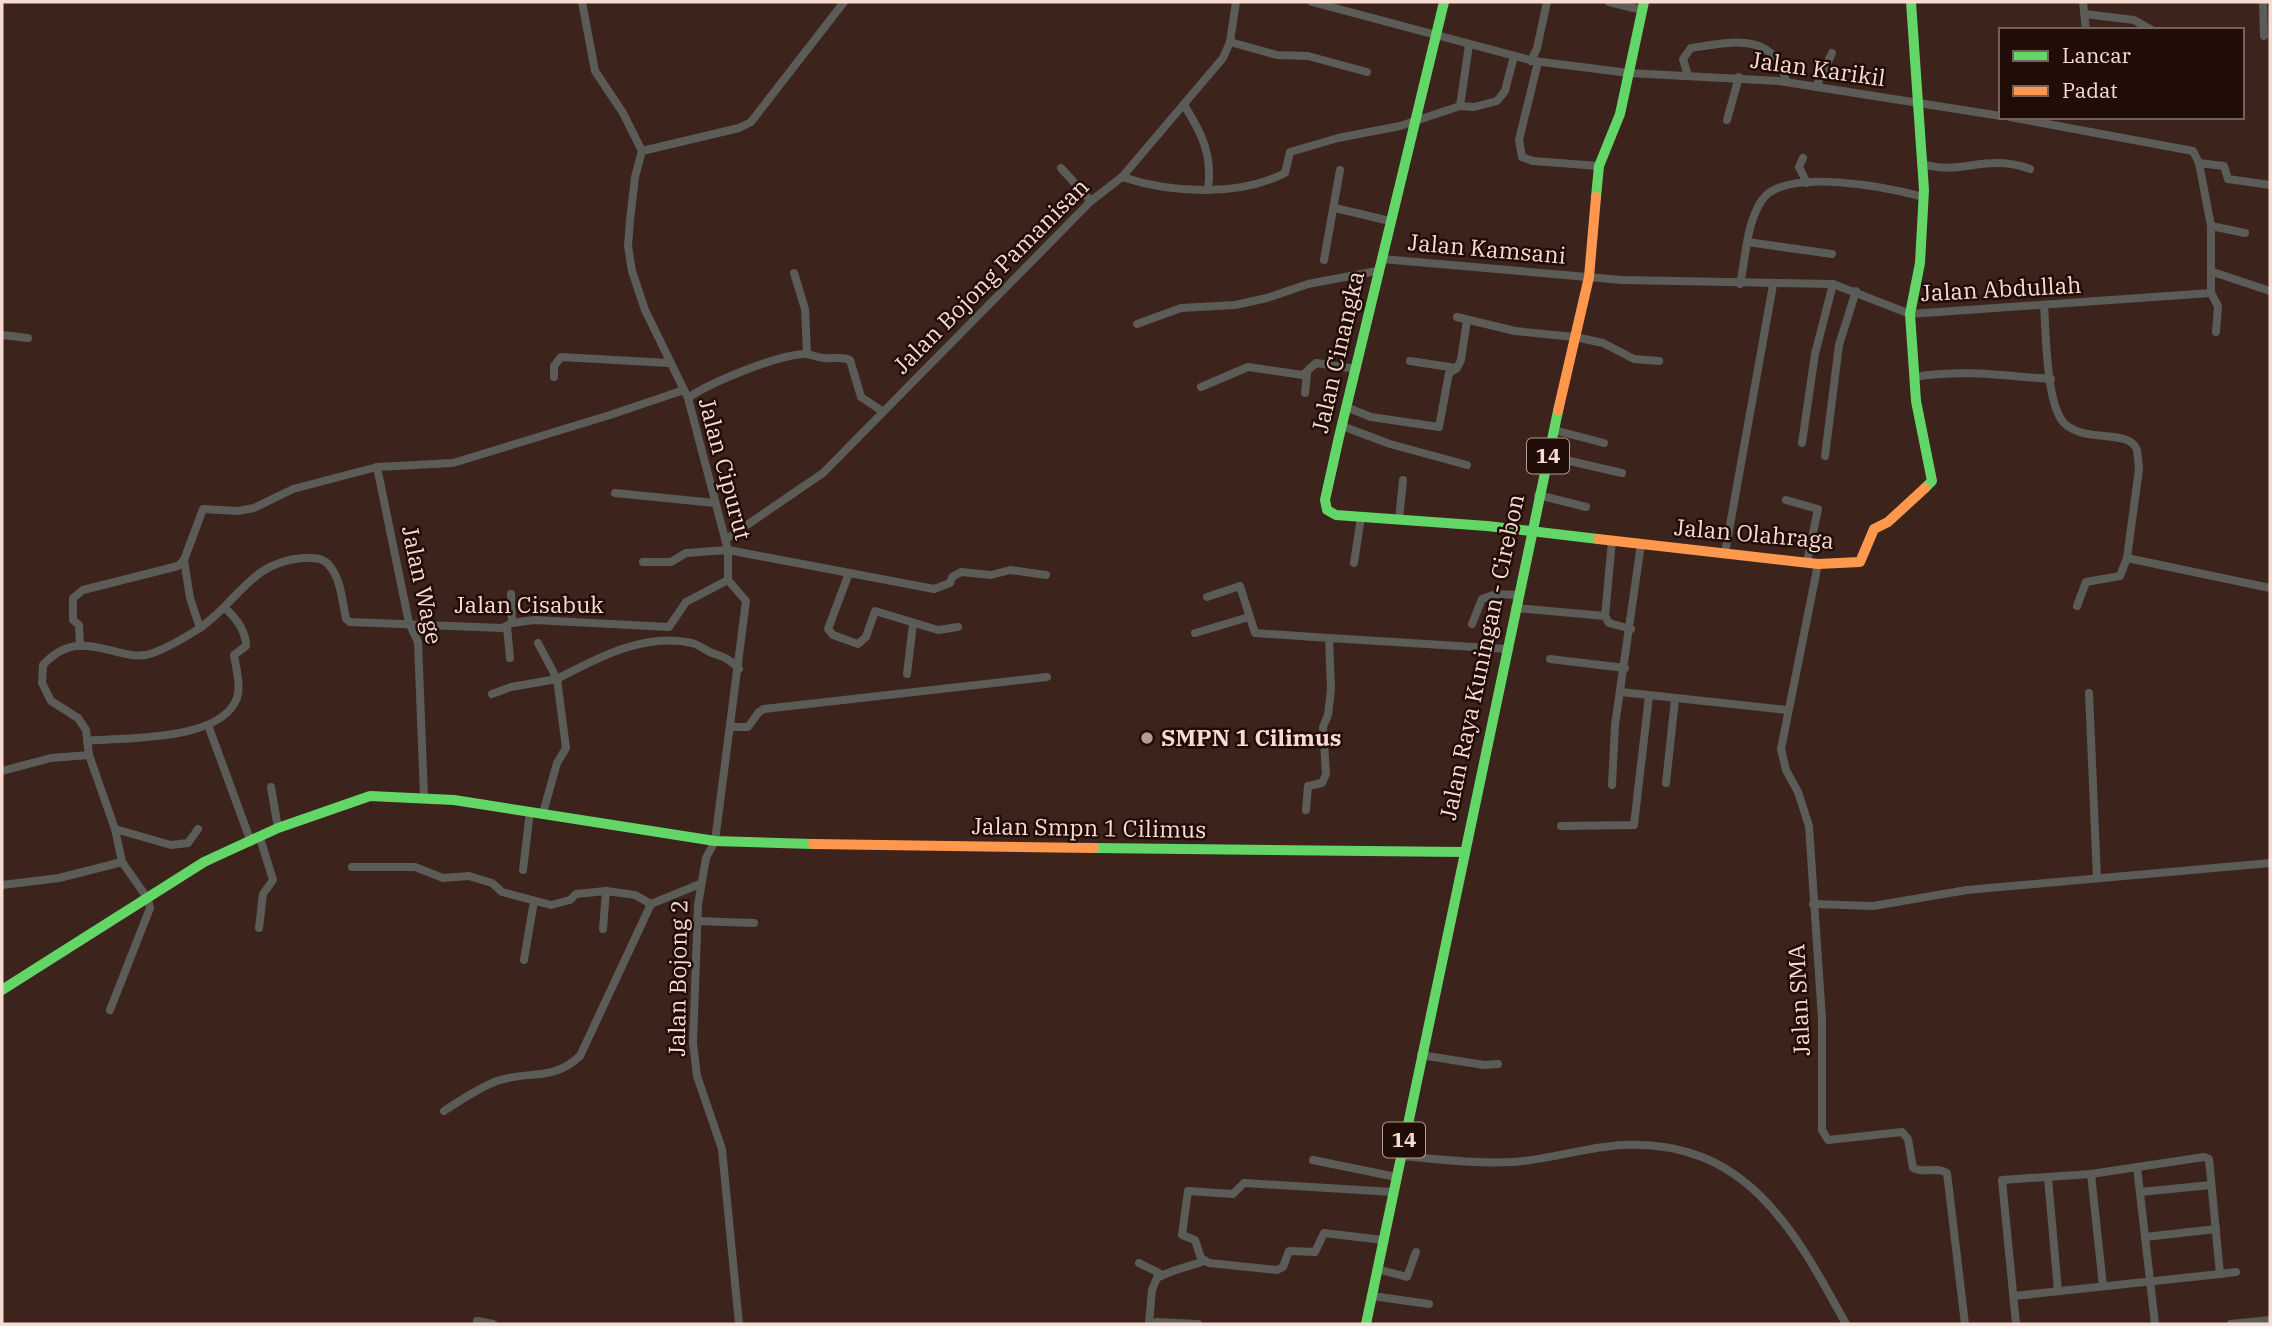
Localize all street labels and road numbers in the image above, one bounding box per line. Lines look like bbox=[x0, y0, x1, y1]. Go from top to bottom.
street label: Jalan Karikil bbox=[1749, 44, 1888, 92]
street label: Jalan Bojong Pamanisan bbox=[886, 171, 1095, 380]
street label: Jalan Kamsani bbox=[1407, 226, 1567, 270]
street label: Jalan Cinangka bbox=[1304, 268, 1370, 436]
street label: Jalan Abdullah bbox=[1920, 269, 2082, 307]
street label: Jalan Cipurut bbox=[693, 394, 759, 543]
road number: 14 bbox=[1527, 438, 1569, 474]
street label: Jalan Raya Kuningan - Cirebon bbox=[1432, 491, 1530, 822]
street label: Jalan Olahraga bbox=[1673, 511, 1835, 555]
street label: Jalan Wage bbox=[396, 523, 450, 647]
street label: Jalan Cisabuk bbox=[454, 589, 604, 619]
street label: Jalan Smpn 1 Cilimus bbox=[971, 810, 1207, 844]
street label: Jalan Bojong 2 bbox=[661, 899, 693, 1057]
street label: Jalan SMA bbox=[1780, 943, 1816, 1057]
road number: 14 bbox=[1383, 1122, 1425, 1158]

